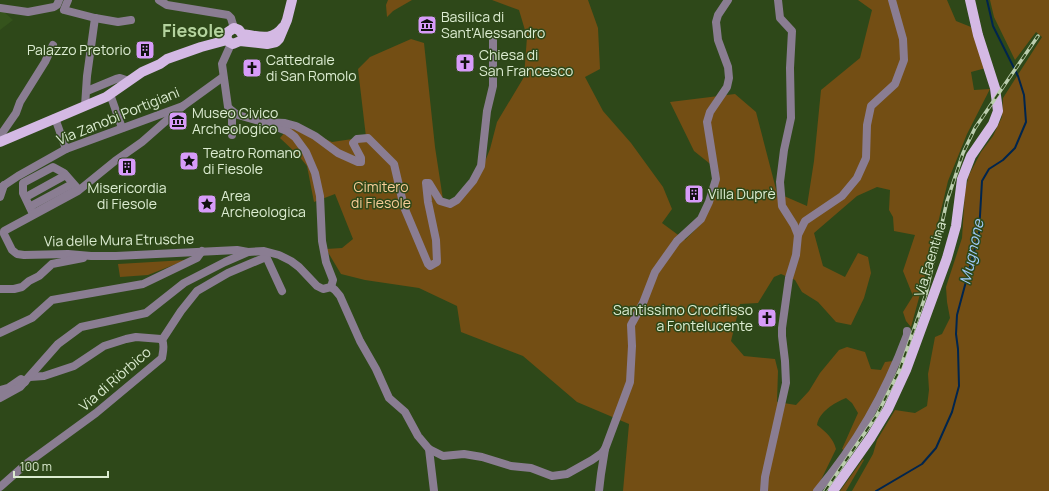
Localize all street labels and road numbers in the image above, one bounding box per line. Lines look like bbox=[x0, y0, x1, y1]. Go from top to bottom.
street label: Via Zanobi Portigiani bbox=[54, 82, 182, 149]
street label: Via Faentina bbox=[909, 219, 950, 299]
street label: Via delle Mura Etrusche bbox=[44, 229, 194, 250]
street label: Via di Riòrbico bbox=[75, 342, 155, 415]

